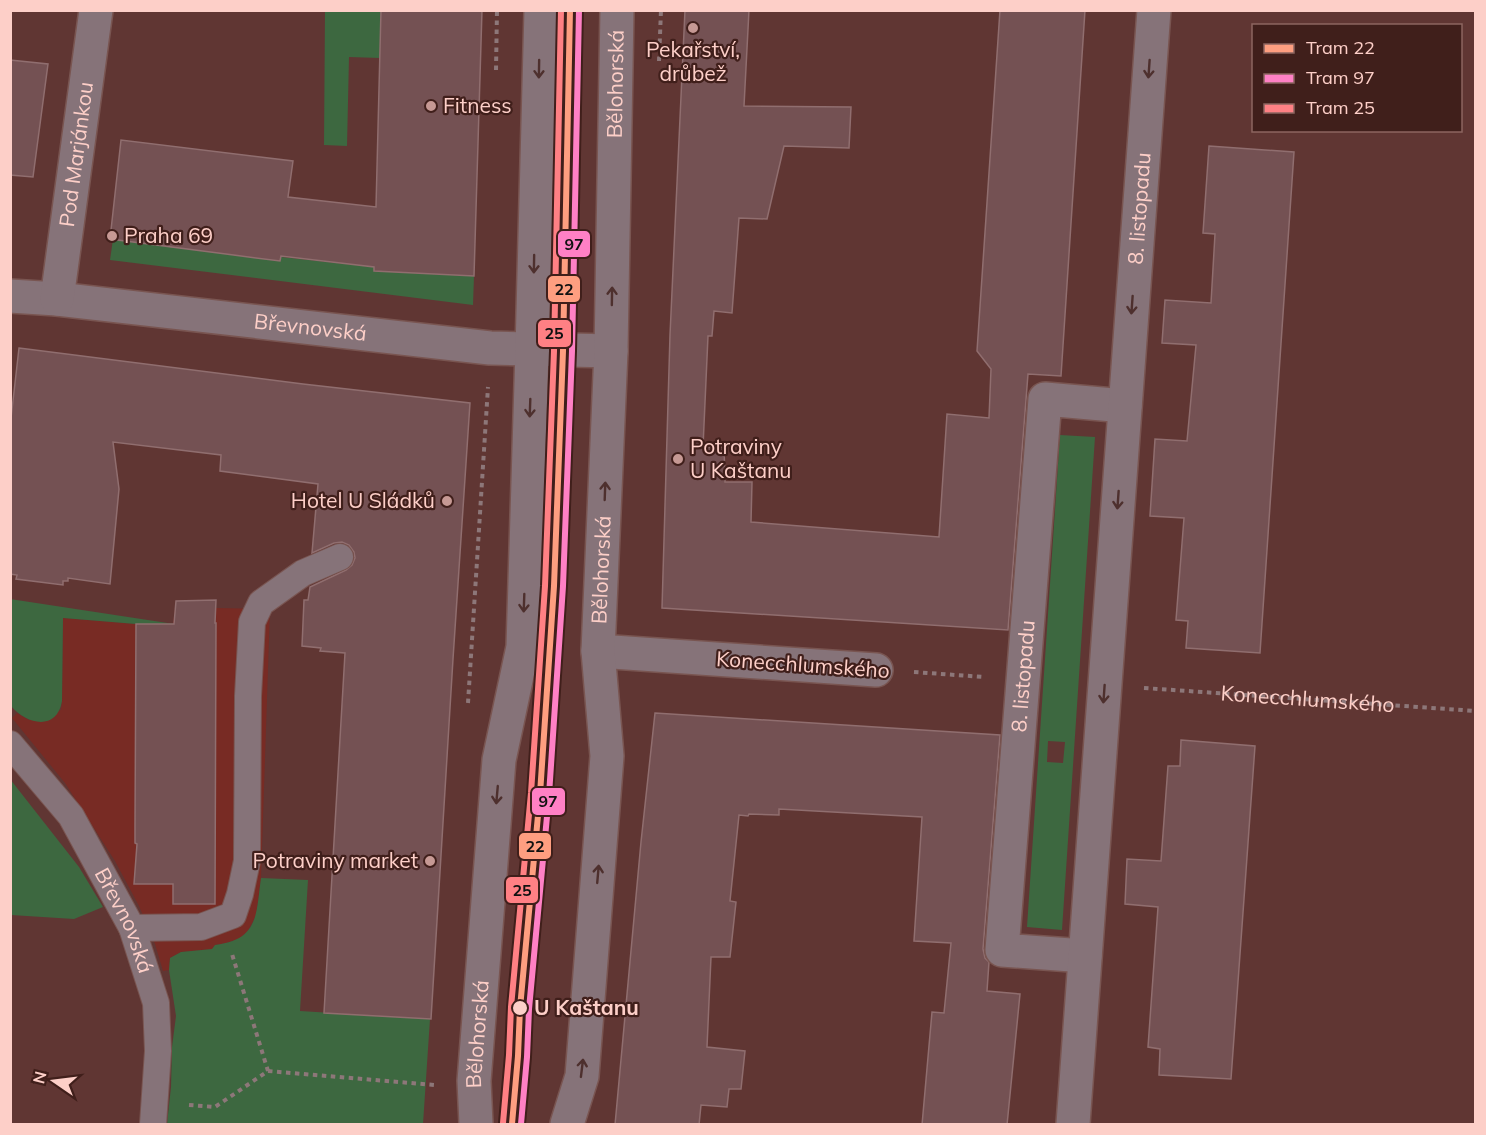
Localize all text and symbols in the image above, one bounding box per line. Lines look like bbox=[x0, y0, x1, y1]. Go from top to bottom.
marker: Pekařství, drůbež bbox=[686, 21, 700, 35]
legend bbox=[1252, 24, 1462, 132]
street label: Bělohorská bbox=[601, 30, 629, 138]
place label: Pekařství, drůbež bbox=[646, 36, 740, 86]
text: Tram 22 bbox=[1306, 36, 1375, 59]
one-way arrow bbox=[533, 58, 545, 78]
one-way arrow bbox=[1144, 58, 1155, 78]
text: Tram 97 bbox=[1306, 66, 1375, 89]
street label: Pod Marjánkou bbox=[53, 80, 98, 228]
place label: Fitness bbox=[443, 92, 512, 118]
text: Tram 25 bbox=[1306, 96, 1375, 119]
marker: Fitness bbox=[424, 99, 438, 113]
street label: 8. listopadu bbox=[1122, 151, 1156, 265]
place label: Praha 69 bbox=[124, 222, 213, 248]
marker: Praha 69 bbox=[105, 229, 119, 243]
line badge: 97 bbox=[557, 230, 591, 258]
text: 97 bbox=[564, 234, 584, 254]
one-way arrow bbox=[528, 253, 540, 273]
line badge: 22 bbox=[547, 275, 581, 303]
text: 22 bbox=[554, 279, 574, 299]
one-way arrow bbox=[606, 286, 617, 306]
one-way arrow bbox=[1127, 295, 1138, 315]
street label: Břevnovská bbox=[253, 307, 368, 346]
line badge: 25 bbox=[537, 319, 572, 348]
text: 25 bbox=[544, 323, 564, 343]
one-way arrow bbox=[525, 398, 536, 418]
place label: Potraviny U Kaštanu bbox=[690, 433, 791, 483]
marker: Potraviny U Kaštanu bbox=[671, 452, 685, 466]
one-way arrow bbox=[599, 481, 610, 501]
place label: Hotel U Sládků bbox=[291, 487, 435, 513]
one-way arrow bbox=[1112, 489, 1123, 509]
marker: Hotel U Sládků bbox=[440, 494, 454, 508]
street label: Bělohorská bbox=[585, 515, 616, 624]
one-way arrow bbox=[519, 593, 530, 613]
street label: 8. listopadu bbox=[1005, 619, 1040, 733]
street label: Konecchlumského bbox=[715, 645, 891, 683]
street label: Konecchlumského bbox=[1220, 679, 1395, 717]
one-way arrow bbox=[1098, 684, 1109, 704]
one-way arrow bbox=[491, 785, 502, 805]
line badge: 97 bbox=[531, 787, 566, 816]
text: 97 bbox=[538, 791, 558, 811]
line badge: 22 bbox=[518, 832, 552, 860]
text: 22 bbox=[525, 836, 545, 856]
place label: Potraviny market bbox=[253, 847, 418, 873]
marker: Potraviny market bbox=[423, 854, 437, 868]
street label: Břevnovská bbox=[90, 863, 160, 976]
one-way arrow bbox=[593, 864, 604, 884]
line badge: 25 bbox=[505, 876, 539, 904]
text: 25 bbox=[512, 880, 532, 900]
street label: Bělohorská bbox=[460, 979, 494, 1089]
place label: U Kaštanu bbox=[534, 994, 639, 1020]
marker: U Kaštanu bbox=[511, 999, 529, 1017]
north arrow bbox=[24, 1051, 84, 1111]
one-way arrow bbox=[577, 1059, 588, 1079]
text: N bbox=[28, 1069, 51, 1086]

